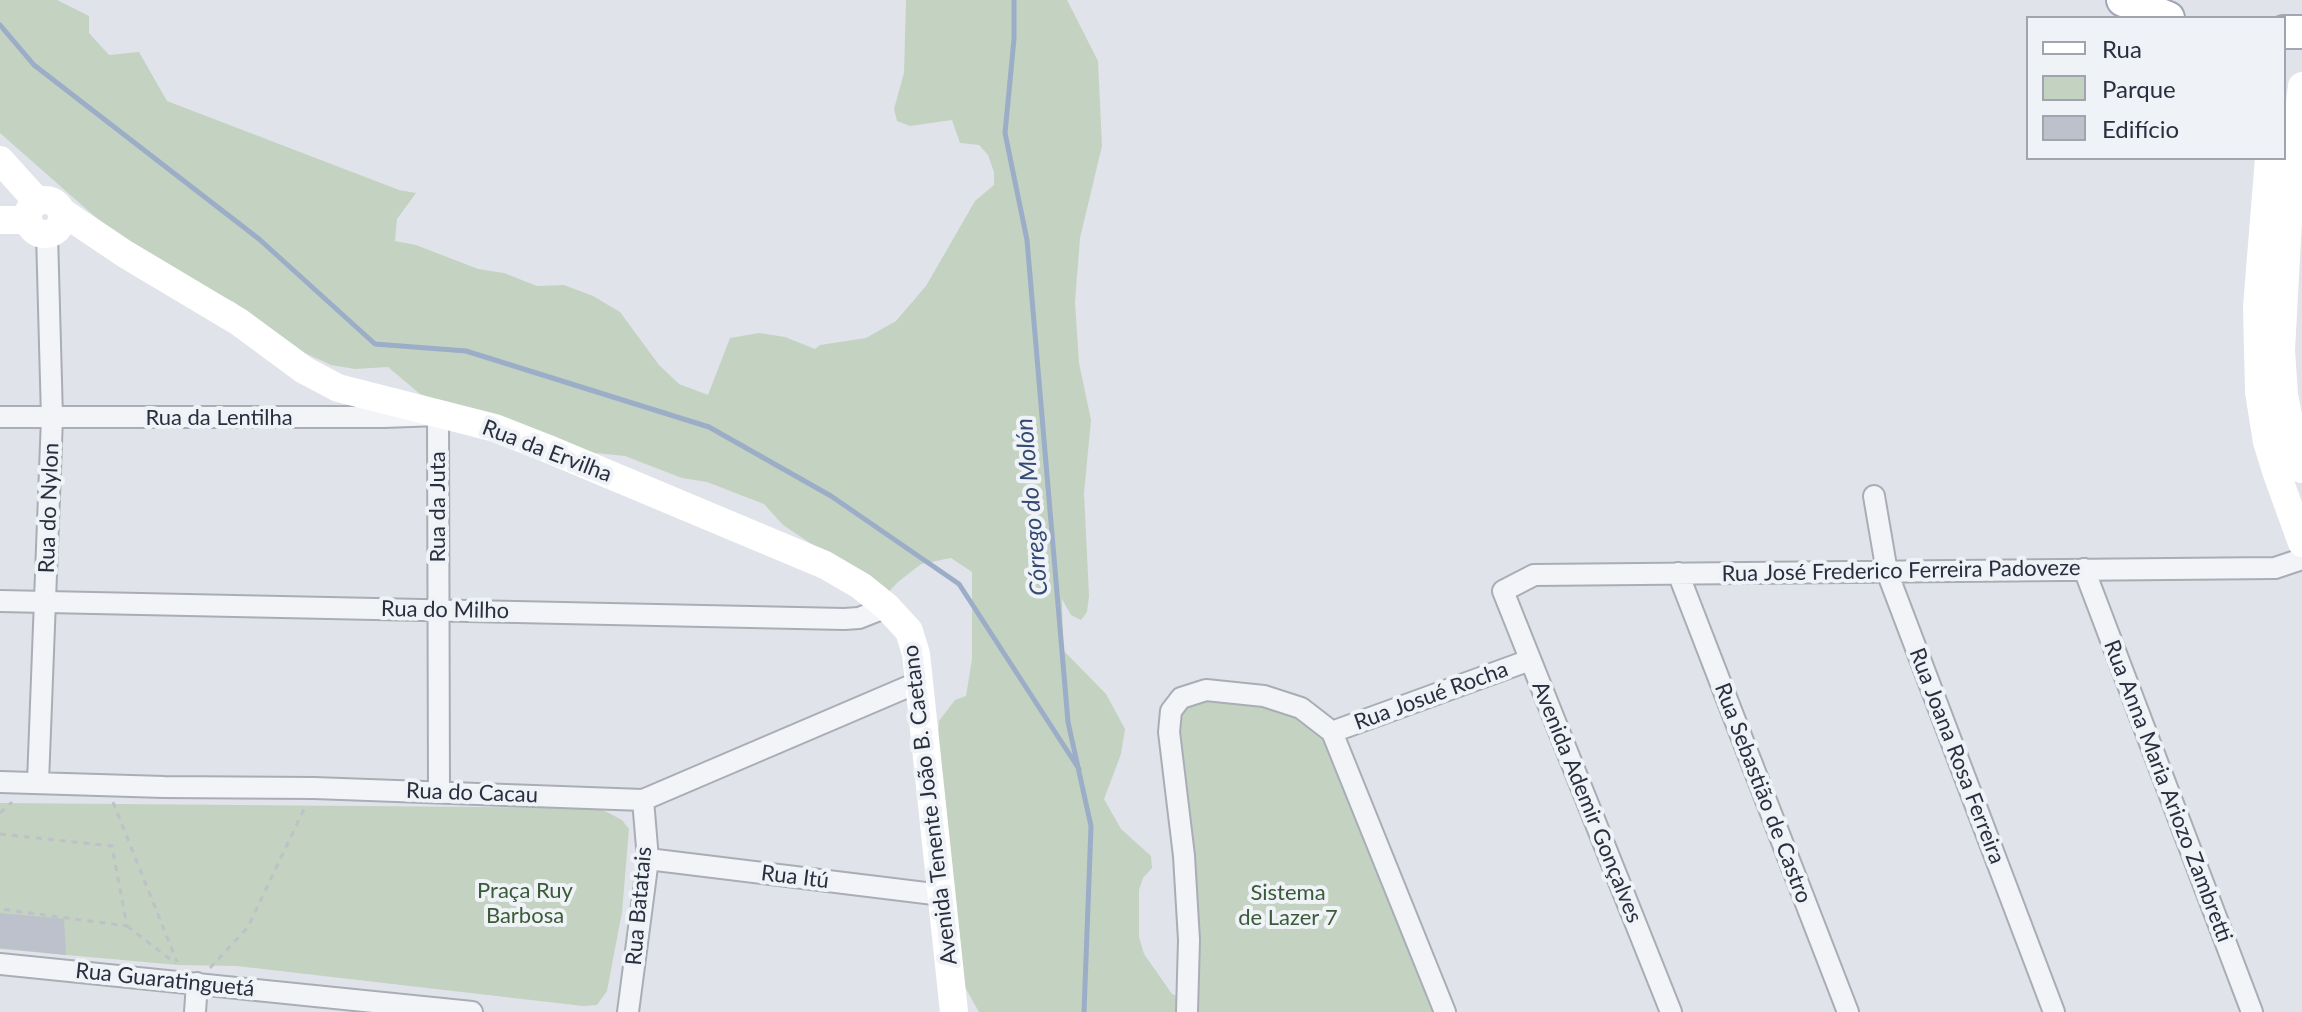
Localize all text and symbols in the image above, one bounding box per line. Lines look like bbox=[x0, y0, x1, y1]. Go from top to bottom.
legend bbox=[2026, 16, 2286, 160]
text: Rua bbox=[2102, 34, 2142, 63]
text: Parque bbox=[2102, 74, 2176, 103]
text: Edifício bbox=[2102, 114, 2179, 143]
street label: Rua da Lentilha bbox=[145, 405, 293, 431]
street label: Rua da Ervilha bbox=[479, 414, 615, 488]
water label: Córrego do Molón bbox=[1010, 417, 1054, 597]
street label: Rua do Nylon bbox=[34, 442, 64, 574]
street label: Rua da Juta bbox=[425, 451, 451, 563]
street label: Rua José Frederico Ferreira Padoveze bbox=[1721, 555, 2081, 587]
street label: Rua do Milho bbox=[381, 596, 509, 624]
street label: Rua Anna Maria Ariozo Zambretti bbox=[2098, 636, 2238, 946]
street label: Avenida Tenente João B. Caetano bbox=[897, 643, 963, 967]
street label: Rua Joana Rosa Ferreira bbox=[1904, 644, 2010, 868]
street label: Rua Josué Rocha bbox=[1350, 656, 1512, 736]
street label: Avenida Ademir Gonçalves bbox=[1526, 677, 1648, 927]
street label: Rua Sebastião de Castro bbox=[1709, 679, 1817, 907]
street label: Rua do Cacau bbox=[406, 778, 538, 808]
street label: Rua Batatais bbox=[621, 845, 657, 967]
street label: Rua Itú bbox=[760, 860, 830, 894]
park label: Praça Ruy Barbosa bbox=[477, 878, 573, 930]
park label: Sistema de Lazer 7 bbox=[1238, 880, 1338, 932]
street label: Rua Guaratinguetá bbox=[74, 957, 256, 1003]

